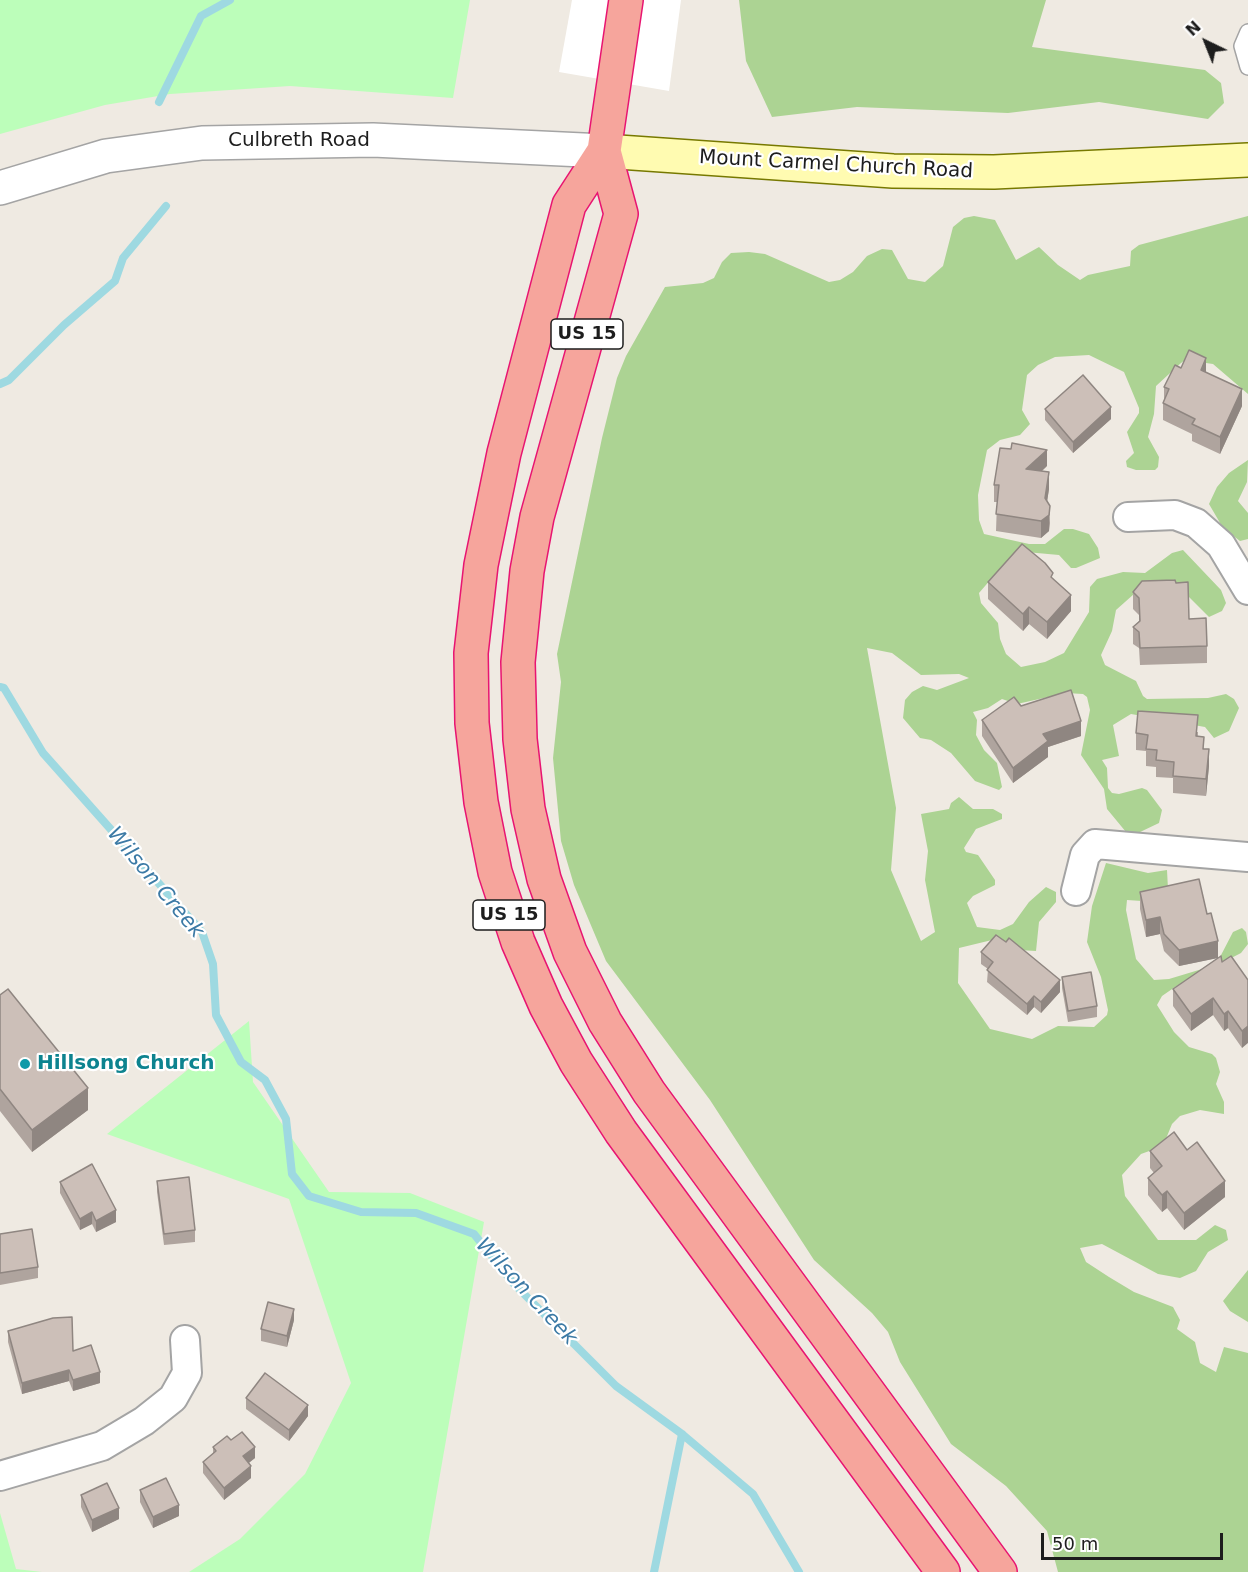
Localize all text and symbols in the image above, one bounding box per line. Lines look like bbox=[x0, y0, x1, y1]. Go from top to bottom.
north arrow bbox=[1176, 12, 1236, 72]
text: N bbox=[1182, 17, 1205, 40]
street label: Culbreth Road bbox=[228, 129, 370, 153]
street label: Mount Carmel Church Road bbox=[698, 146, 974, 184]
road number: US 15 bbox=[551, 319, 623, 349]
water label: Wilson Creek bbox=[101, 822, 209, 944]
road number: US 15 bbox=[473, 900, 545, 930]
place label: Hillsong Church bbox=[37, 1052, 215, 1076]
marker: Hillsong Church bbox=[18, 1057, 32, 1071]
water label: Wilson Creek bbox=[470, 1233, 582, 1351]
scale bar bbox=[1044, 1521, 1226, 1559]
text: 50 m bbox=[1052, 1533, 1098, 1554]

